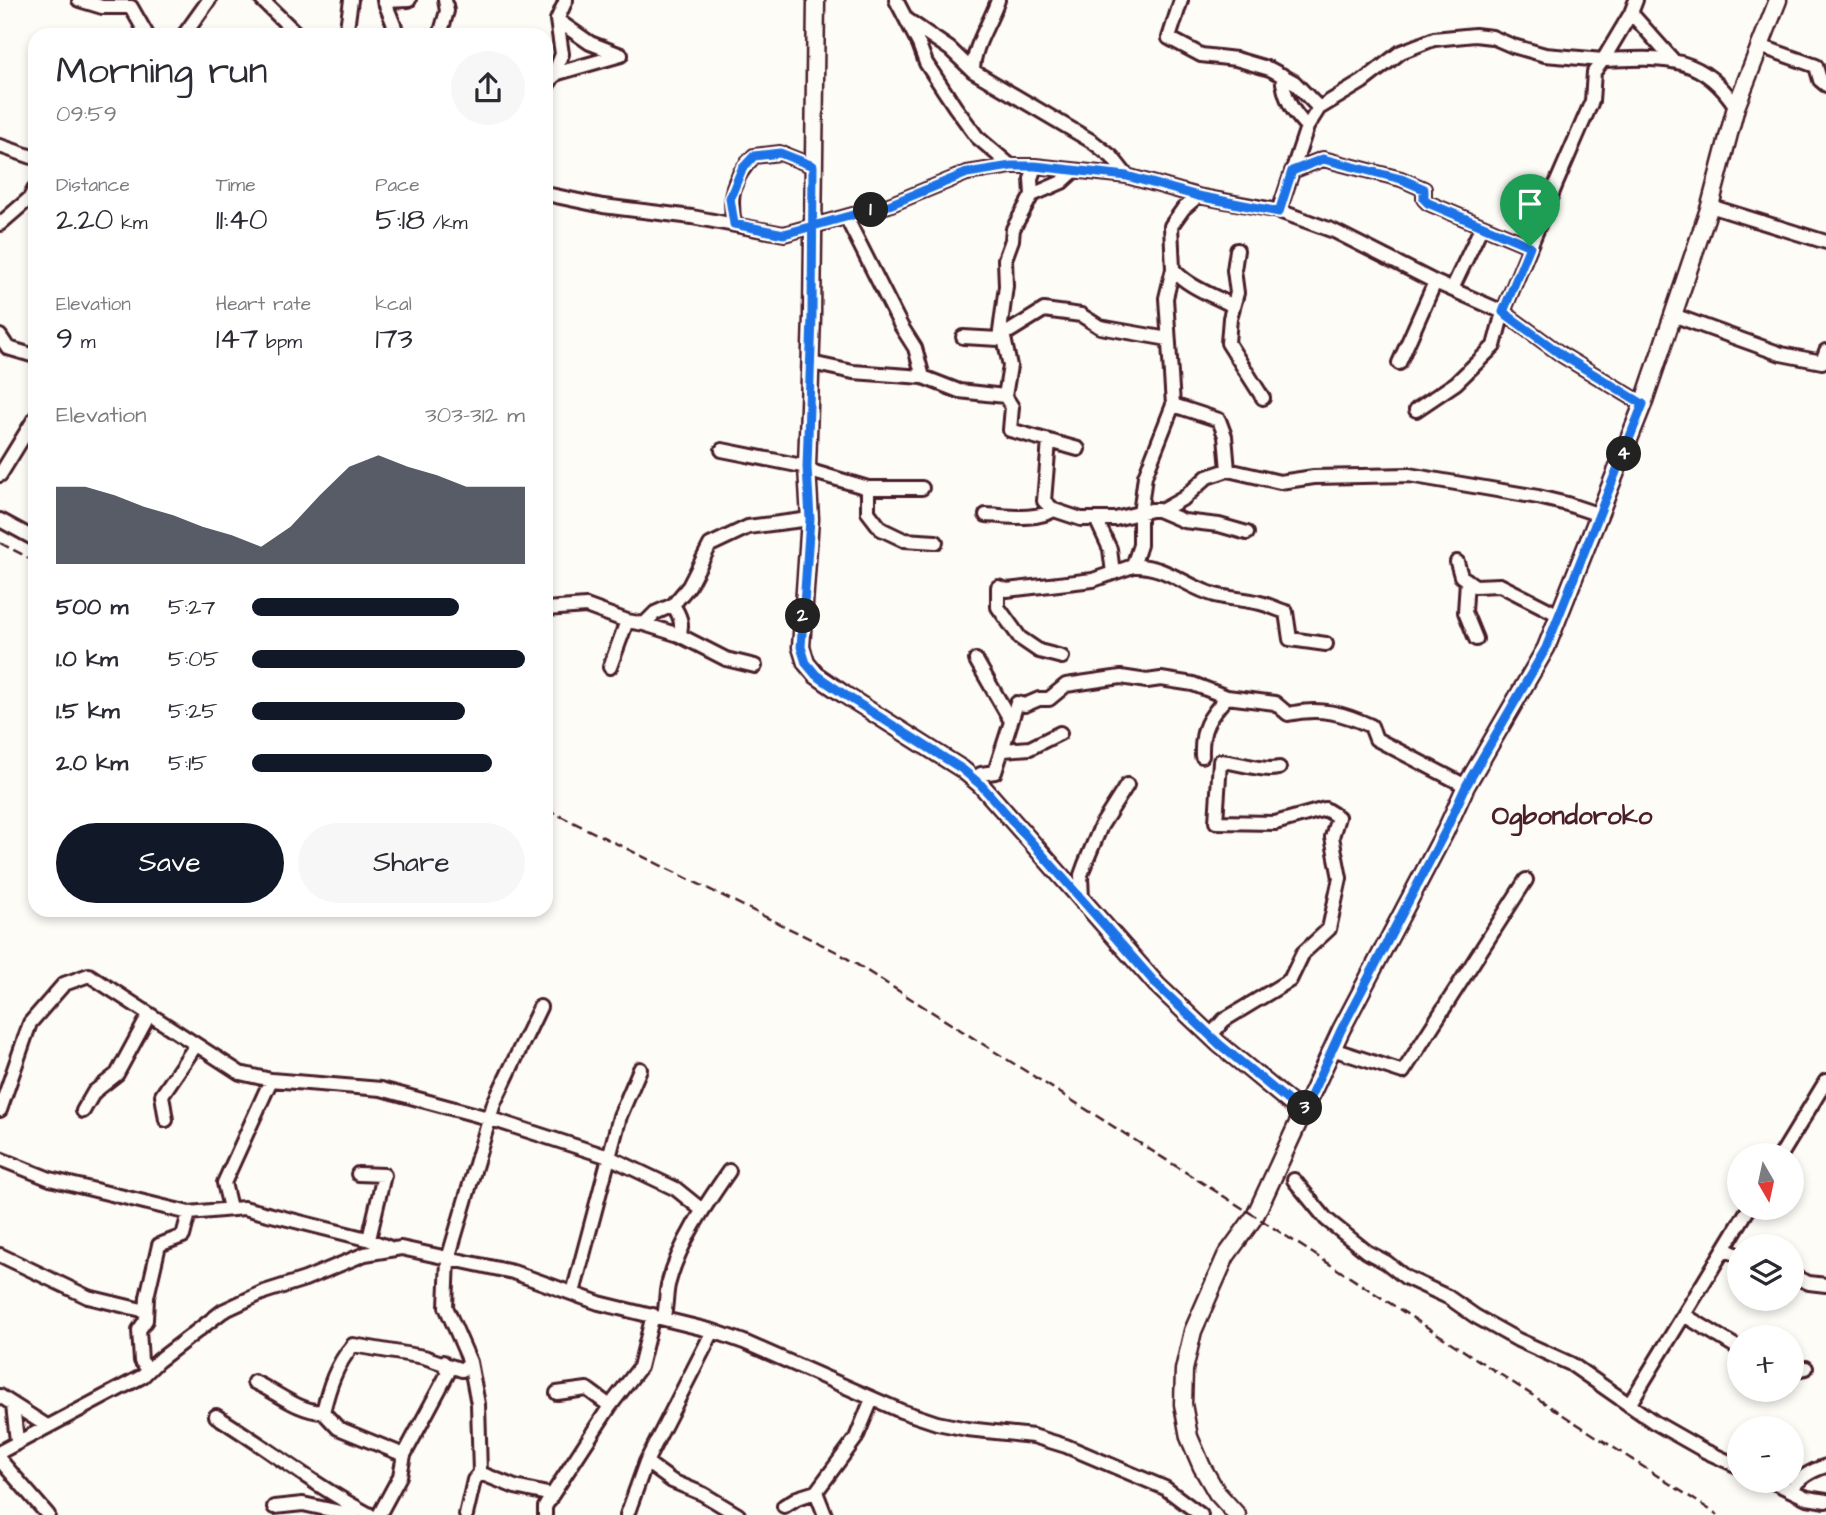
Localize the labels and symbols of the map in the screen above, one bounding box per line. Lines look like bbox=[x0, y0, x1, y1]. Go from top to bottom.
pin bbox=[1500, 174, 1560, 246]
pin: 1 bbox=[854, 192, 888, 228]
pin: 4 bbox=[1606, 436, 1642, 472]
pin: 2 bbox=[786, 598, 820, 634]
district label: Ogbondoroko bbox=[1492, 798, 1653, 837]
pin: 3 bbox=[1288, 1090, 1322, 1126]
north arrow bbox=[1727, 1143, 1804, 1220]

